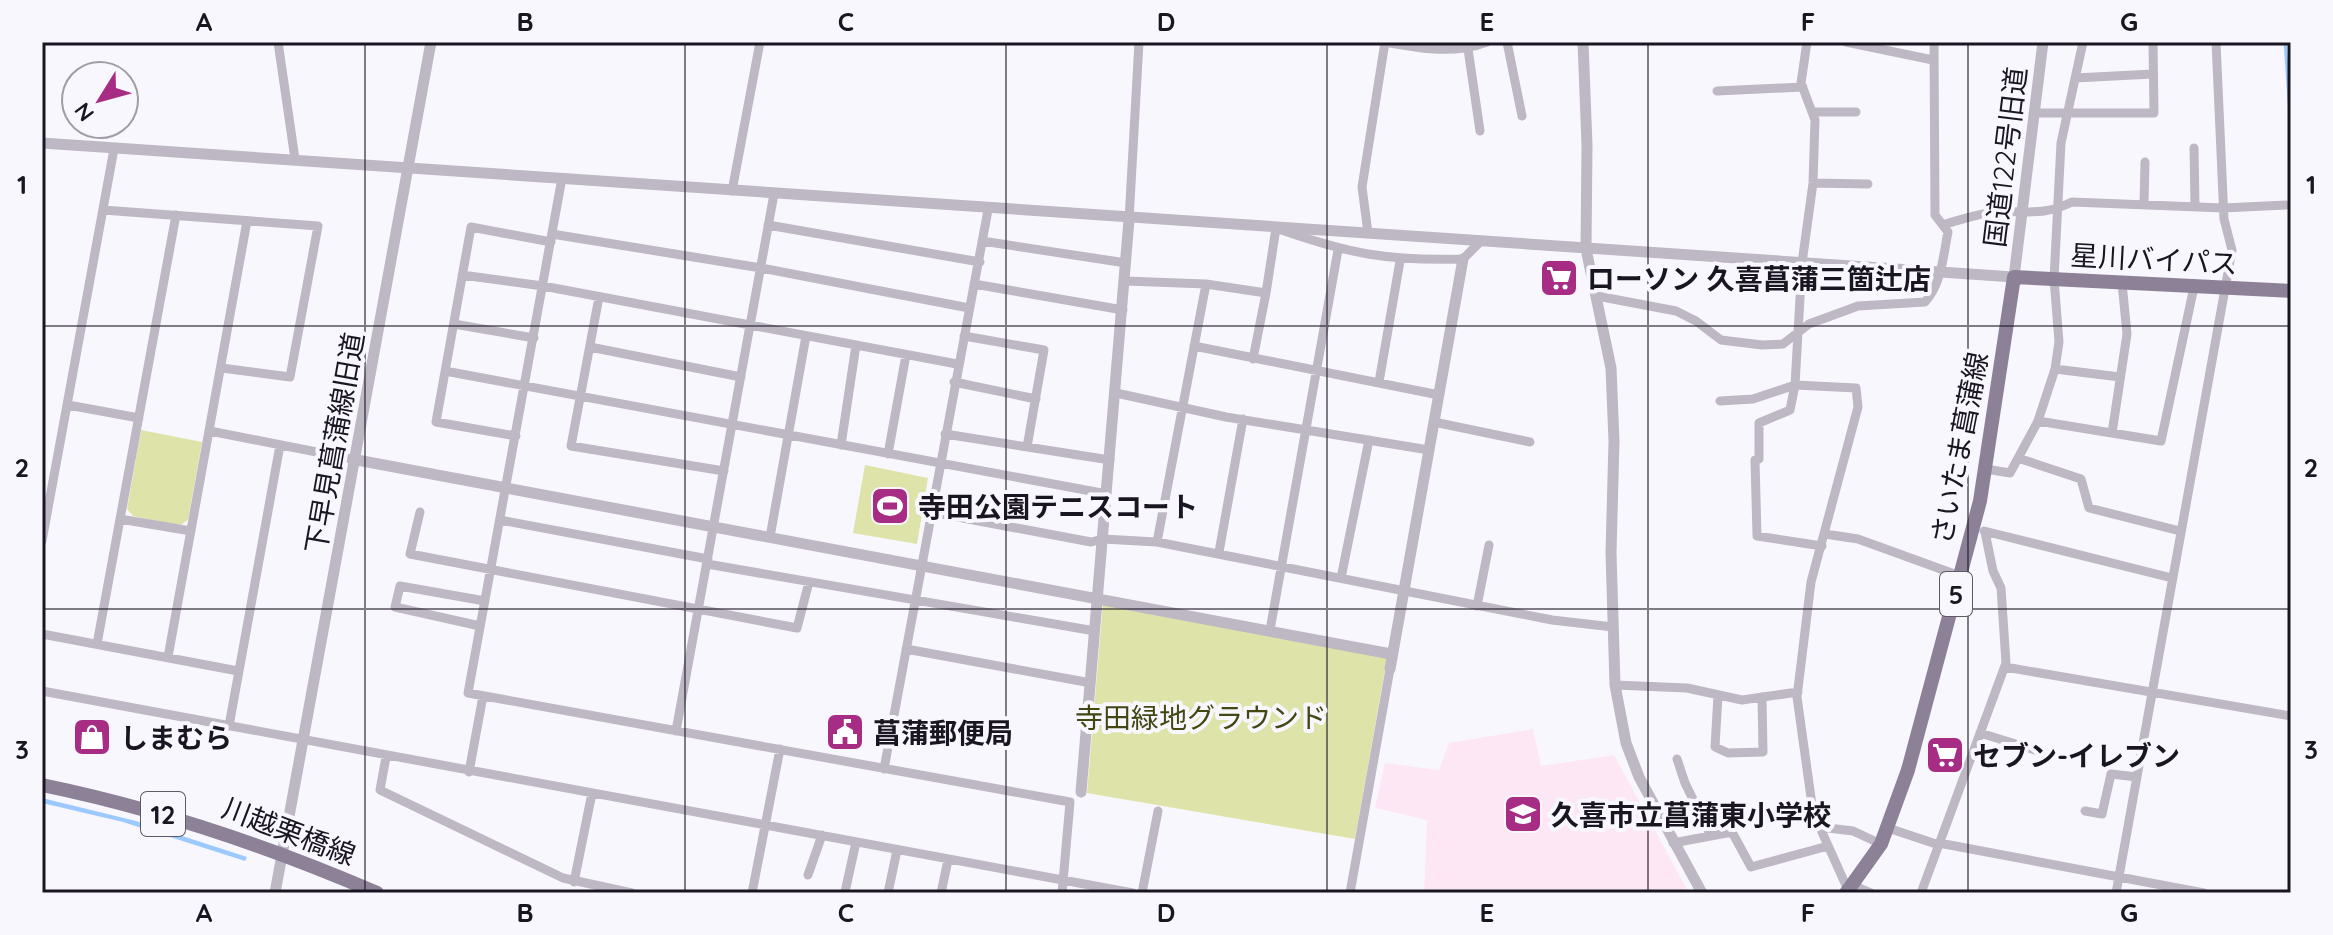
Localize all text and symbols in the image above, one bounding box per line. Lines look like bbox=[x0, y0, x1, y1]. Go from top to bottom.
text: A bbox=[196, 5, 213, 38]
text: B bbox=[516, 5, 534, 38]
text: C bbox=[838, 5, 854, 38]
text: D bbox=[1157, 5, 1175, 38]
text: E bbox=[1480, 5, 1494, 38]
text: F bbox=[1801, 5, 1815, 38]
text: G bbox=[2120, 5, 2138, 38]
north arrow bbox=[60, 60, 140, 140]
street label: 国道122号旧道 bbox=[1977, 65, 2033, 249]
text: N bbox=[68, 97, 100, 127]
text: 1 bbox=[17, 168, 27, 201]
text: 1 bbox=[2306, 168, 2316, 201]
street label: 星川バイパス bbox=[2069, 237, 2239, 281]
supermarket icon: ローソン 久喜菖蒲三箇辻店 bbox=[1538, 257, 1580, 299]
place label: ローソン 久喜菖蒲三箇辻店 bbox=[1587, 261, 1931, 296]
street label: 下早見菖蒲線旧道 bbox=[297, 330, 371, 556]
street label: さいたま菖蒲線 bbox=[1923, 349, 1995, 547]
text: 2 bbox=[15, 451, 29, 484]
text: 2 bbox=[2304, 451, 2318, 484]
sports icon: 寺田公園テニスコート bbox=[869, 485, 911, 527]
place label: 寺田公園テニスコート bbox=[918, 489, 1198, 524]
road number: 5 bbox=[1940, 572, 1972, 616]
park label: 寺田緑地グラウンド bbox=[1075, 700, 1327, 735]
public building icon: 菖蒲郵便局 bbox=[824, 711, 866, 753]
place label: 菖蒲郵便局 bbox=[873, 715, 1013, 750]
shop icon: しまむら bbox=[71, 716, 113, 758]
place label: しまむら bbox=[120, 720, 232, 755]
text: 3 bbox=[15, 733, 29, 766]
text: 3 bbox=[2304, 733, 2318, 766]
supermarket icon: セブン-イレブン bbox=[1924, 734, 1966, 776]
place label: セブン-イレブン bbox=[1973, 738, 2180, 773]
street label: 川越栗橋線 bbox=[217, 790, 361, 872]
road number: 12 bbox=[141, 792, 185, 836]
school or university icon: 久喜市立菖蒲東小学校 bbox=[1502, 793, 1544, 835]
place label: 久喜市立菖蒲東小学校 bbox=[1551, 797, 1831, 832]
text: A bbox=[196, 896, 213, 929]
text: B bbox=[516, 896, 534, 929]
text: C bbox=[838, 896, 854, 929]
text: D bbox=[1157, 896, 1175, 929]
text: E bbox=[1480, 896, 1494, 929]
text: F bbox=[1801, 896, 1815, 929]
text: G bbox=[2120, 896, 2138, 929]

